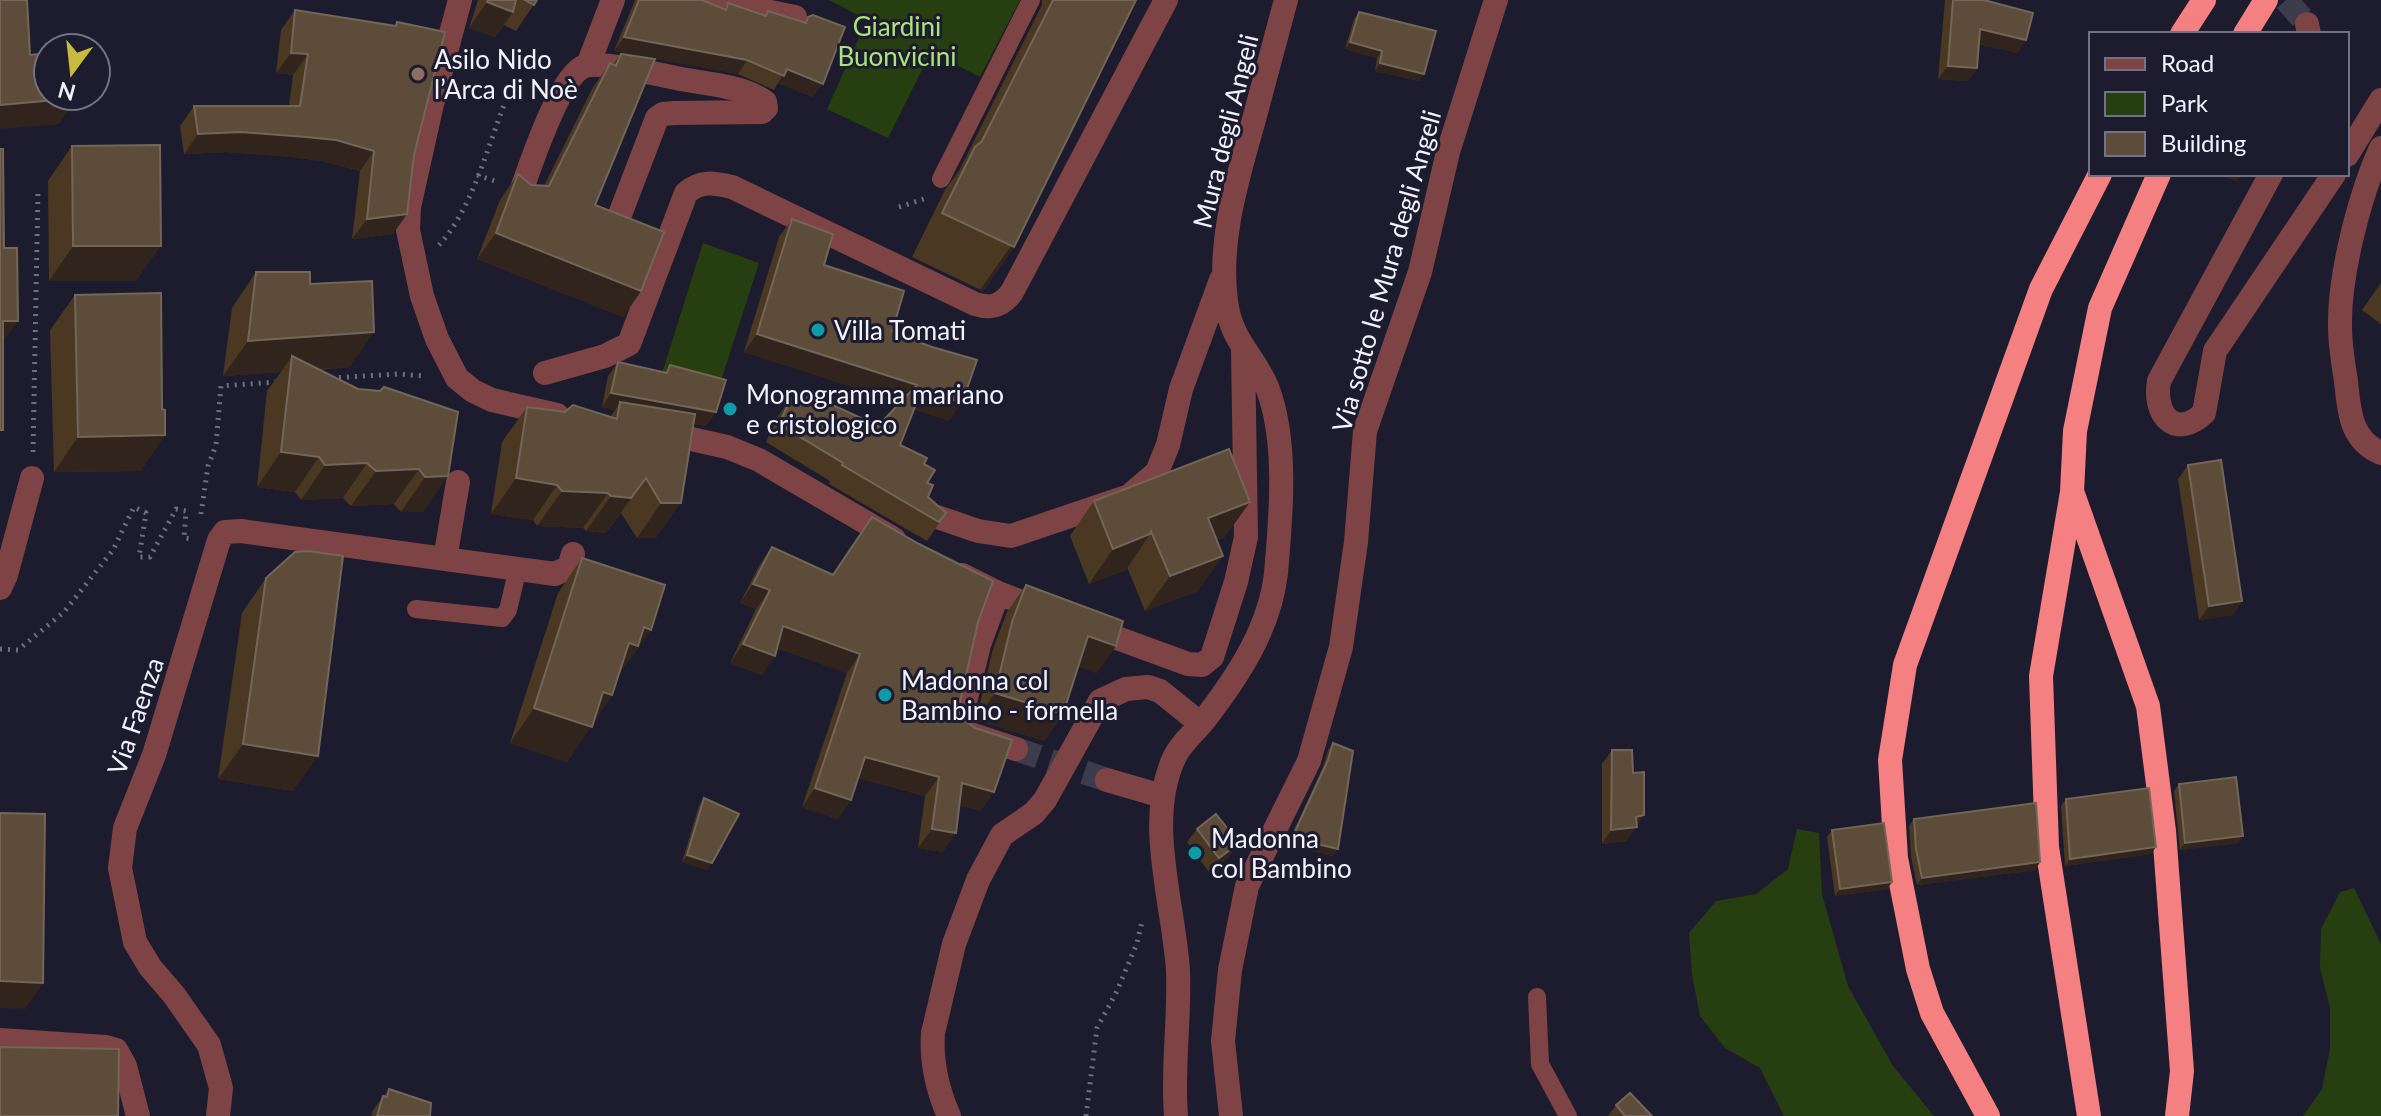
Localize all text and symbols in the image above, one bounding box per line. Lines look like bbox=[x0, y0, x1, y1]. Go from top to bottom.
park label: Giardini Buonvicini bbox=[837, 10, 957, 72]
street label: Mura degli Angeli bbox=[1185, 31, 1265, 231]
north arrow bbox=[32, 32, 112, 112]
legend bbox=[2089, 32, 2349, 176]
place label: Asilo Nido l’Arca di Noè bbox=[434, 43, 578, 105]
text: Road bbox=[2161, 48, 2214, 77]
marker: Asilo Nido l’Arca di Noè bbox=[409, 65, 427, 83]
text: N bbox=[55, 77, 78, 107]
text: Park bbox=[2161, 88, 2209, 117]
street label: Via sotto le Mura degli Angeli bbox=[1325, 106, 1447, 436]
text: Building bbox=[2161, 128, 2246, 157]
place label: Villa Tomati bbox=[834, 314, 966, 346]
marker: Villa Tomati bbox=[809, 321, 827, 339]
place label: Monogramma mariano e cristologico bbox=[746, 378, 1004, 440]
marker: Monogramma mariano e cristologico bbox=[721, 400, 739, 418]
street label: Via Faenza bbox=[100, 653, 170, 779]
place label: Madonna col Bambino - formella bbox=[901, 664, 1118, 726]
marker: Madonna col Bambino - formella bbox=[876, 686, 894, 704]
place label: Madonna col Bambino bbox=[1211, 822, 1352, 884]
marker: Madonna col Bambino bbox=[1186, 844, 1204, 862]

